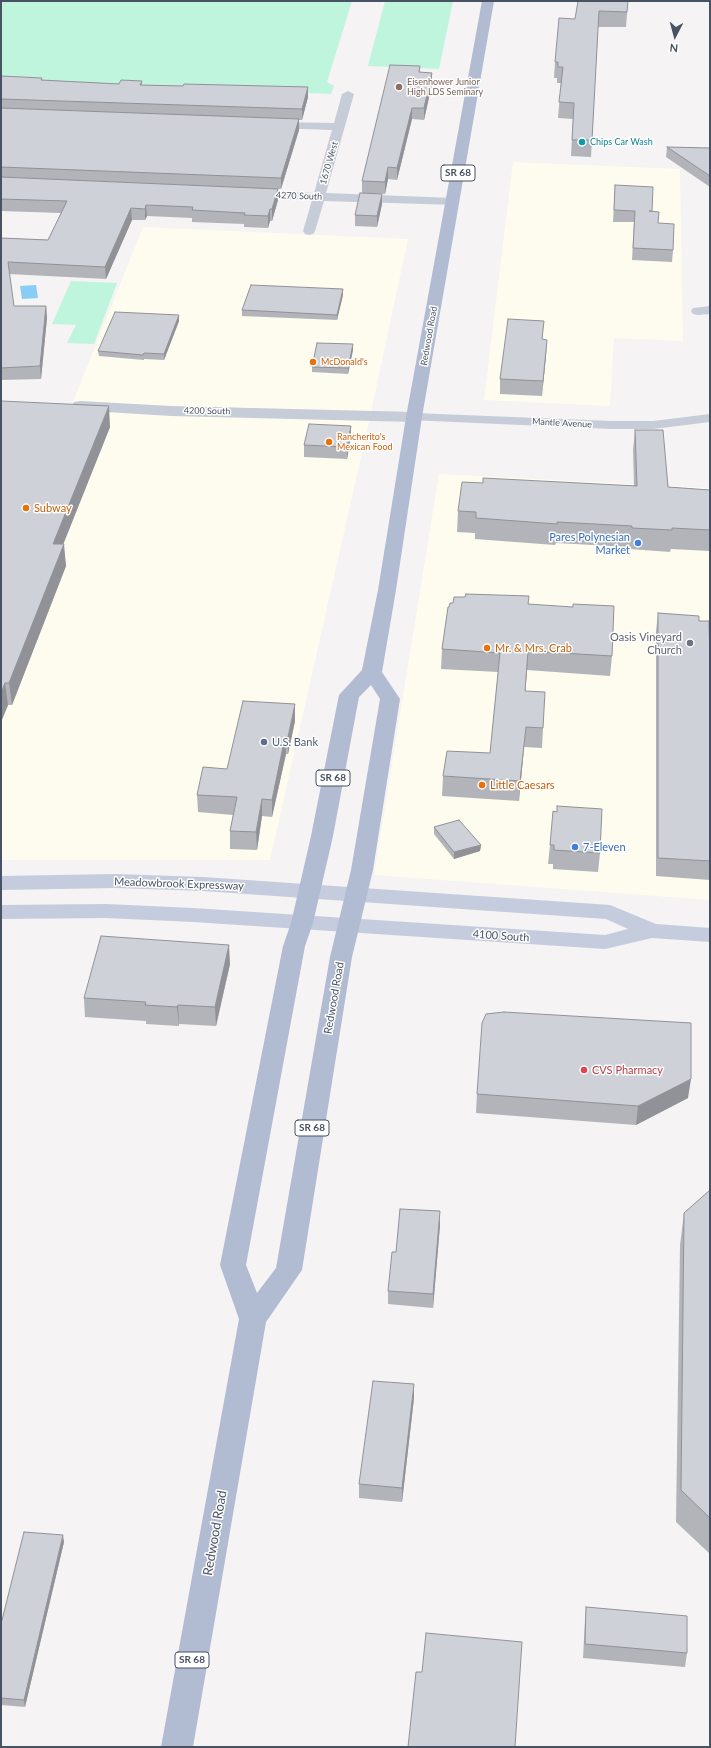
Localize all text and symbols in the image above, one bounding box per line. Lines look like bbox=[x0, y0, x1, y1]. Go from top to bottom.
north arrow bbox=[655, 16, 695, 56]
text: N bbox=[669, 42, 679, 55]
place label: Eisenhower Junior High LDS Seminary bbox=[407, 77, 483, 98]
marker: Eisenhower Junior High LDS Seminary bbox=[394, 82, 404, 92]
marker: Chips Car Wash bbox=[577, 137, 587, 147]
place label: Chips Car Wash bbox=[590, 137, 653, 147]
street label: 1670 West bbox=[318, 140, 340, 186]
road number: SR 68 bbox=[441, 165, 475, 181]
street label: 4270 South bbox=[276, 190, 322, 202]
street label: Redwood Road bbox=[419, 306, 439, 366]
marker: McDonald's bbox=[308, 357, 318, 367]
place label: McDonald's bbox=[321, 357, 368, 367]
street label: 4200 South bbox=[184, 405, 230, 417]
street label: Mantle Avenue bbox=[532, 416, 592, 430]
place label: Rancherito's Mexican Food bbox=[337, 432, 393, 453]
marker: Rancherito's Mexican Food bbox=[324, 437, 334, 447]
place label: Subway bbox=[34, 501, 72, 515]
marker: Subway bbox=[21, 503, 31, 513]
place label: Pares Polynesian Market bbox=[549, 530, 630, 556]
marker: Pares Polynesian Market bbox=[633, 538, 643, 548]
place label: Oasis Vineyard Church bbox=[610, 630, 682, 656]
marker: Oasis Vineyard Church bbox=[685, 638, 695, 648]
place label: Mr. & Mrs. Crab bbox=[495, 641, 572, 655]
marker: Mr. & Mrs. Crab bbox=[482, 643, 492, 653]
place label: U.S. Bank bbox=[272, 735, 318, 749]
marker: U.S. Bank bbox=[259, 737, 269, 747]
road number: SR 68 bbox=[316, 770, 350, 786]
place label: Little Caesars bbox=[490, 778, 555, 792]
marker: Little Caesars bbox=[477, 780, 487, 790]
place label: 7-Eleven bbox=[583, 840, 626, 854]
marker: 7-Eleven bbox=[570, 842, 580, 852]
street label: Meadowbrook Expressway bbox=[114, 875, 244, 893]
street label: 4100 South bbox=[472, 927, 530, 945]
street label: Redwood Road bbox=[321, 961, 347, 1035]
place label: CVS Pharmacy bbox=[592, 1063, 663, 1077]
marker: CVS Pharmacy bbox=[579, 1065, 589, 1075]
road number: SR 68 bbox=[295, 1120, 329, 1136]
street label: Redwood Road bbox=[200, 1489, 230, 1577]
road number: SR 68 bbox=[175, 1652, 209, 1668]

